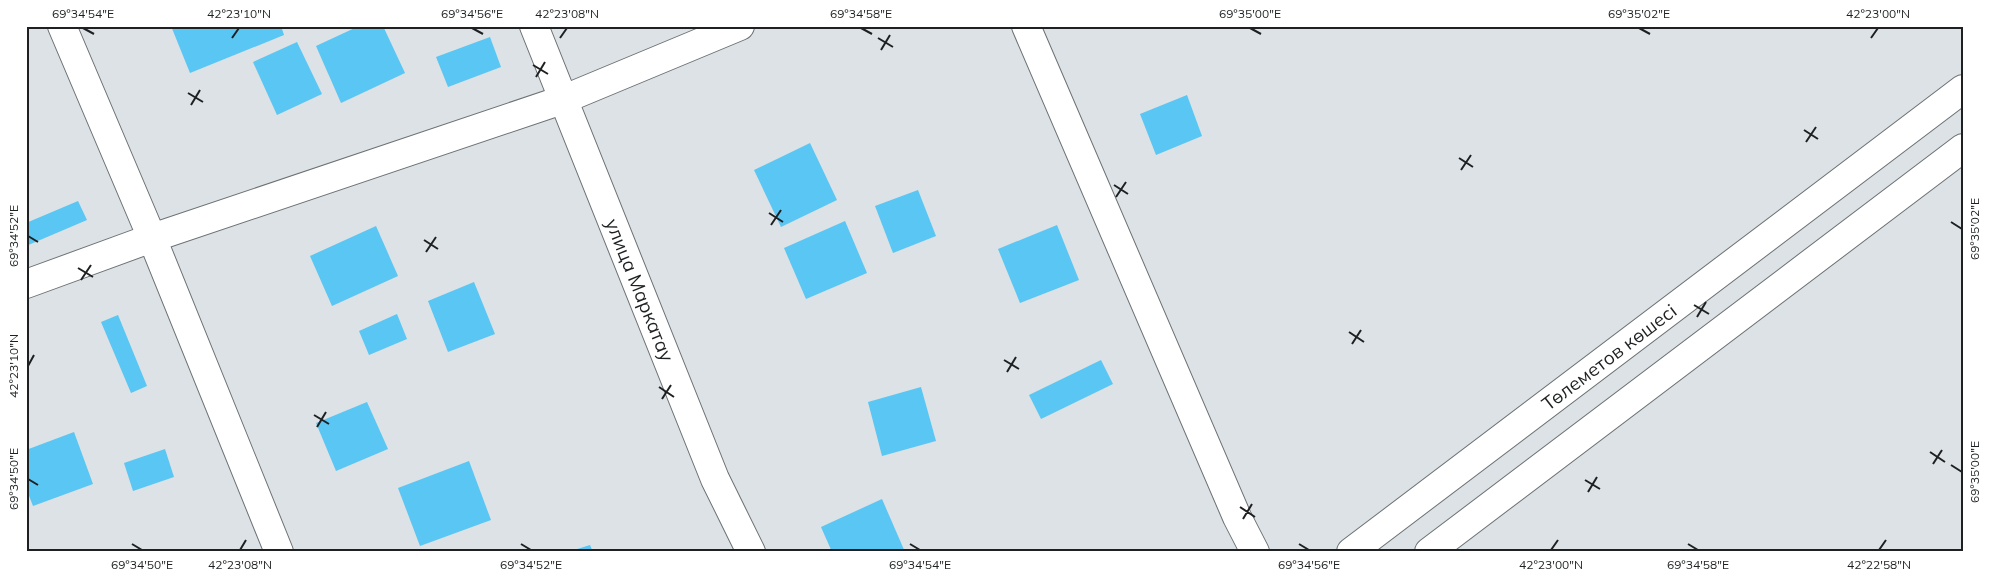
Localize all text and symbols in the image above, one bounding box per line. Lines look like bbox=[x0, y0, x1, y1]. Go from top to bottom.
text: 69°34'54"E bbox=[52, 6, 114, 21]
text: 42°23'10"N bbox=[207, 6, 271, 21]
text: 69°34'56"E bbox=[441, 6, 503, 21]
text: 42°23'08"N bbox=[535, 6, 599, 21]
text: 69°34'58"E bbox=[830, 6, 892, 21]
text: 69°35'00"E bbox=[1219, 6, 1281, 21]
text: 69°35'02"E bbox=[1608, 6, 1670, 21]
text: 42°23'00"N bbox=[1846, 6, 1910, 21]
text: 69°35'02"E bbox=[1967, 198, 1982, 260]
text: 69°34'52"E bbox=[6, 205, 21, 267]
street label: улица Маркатау bbox=[600, 215, 680, 365]
street label: Төлеметов көшесі bbox=[1537, 298, 1681, 416]
text: 42°23'10"N bbox=[6, 334, 21, 398]
text: 69°35'00"E bbox=[1967, 441, 1982, 503]
text: 69°34'50"E bbox=[6, 448, 21, 510]
text: 69°34'50"E bbox=[111, 557, 173, 572]
text: 42°23'08"N bbox=[208, 557, 272, 572]
text: 69°34'52"E bbox=[500, 557, 562, 572]
text: 69°34'54"E bbox=[889, 557, 951, 572]
text: 69°34'56"E bbox=[1278, 557, 1340, 572]
text: 42°23'00"N bbox=[1519, 557, 1583, 572]
text: 69°34'58"E bbox=[1667, 557, 1729, 572]
text: 42°22'58"N bbox=[1847, 557, 1911, 572]

